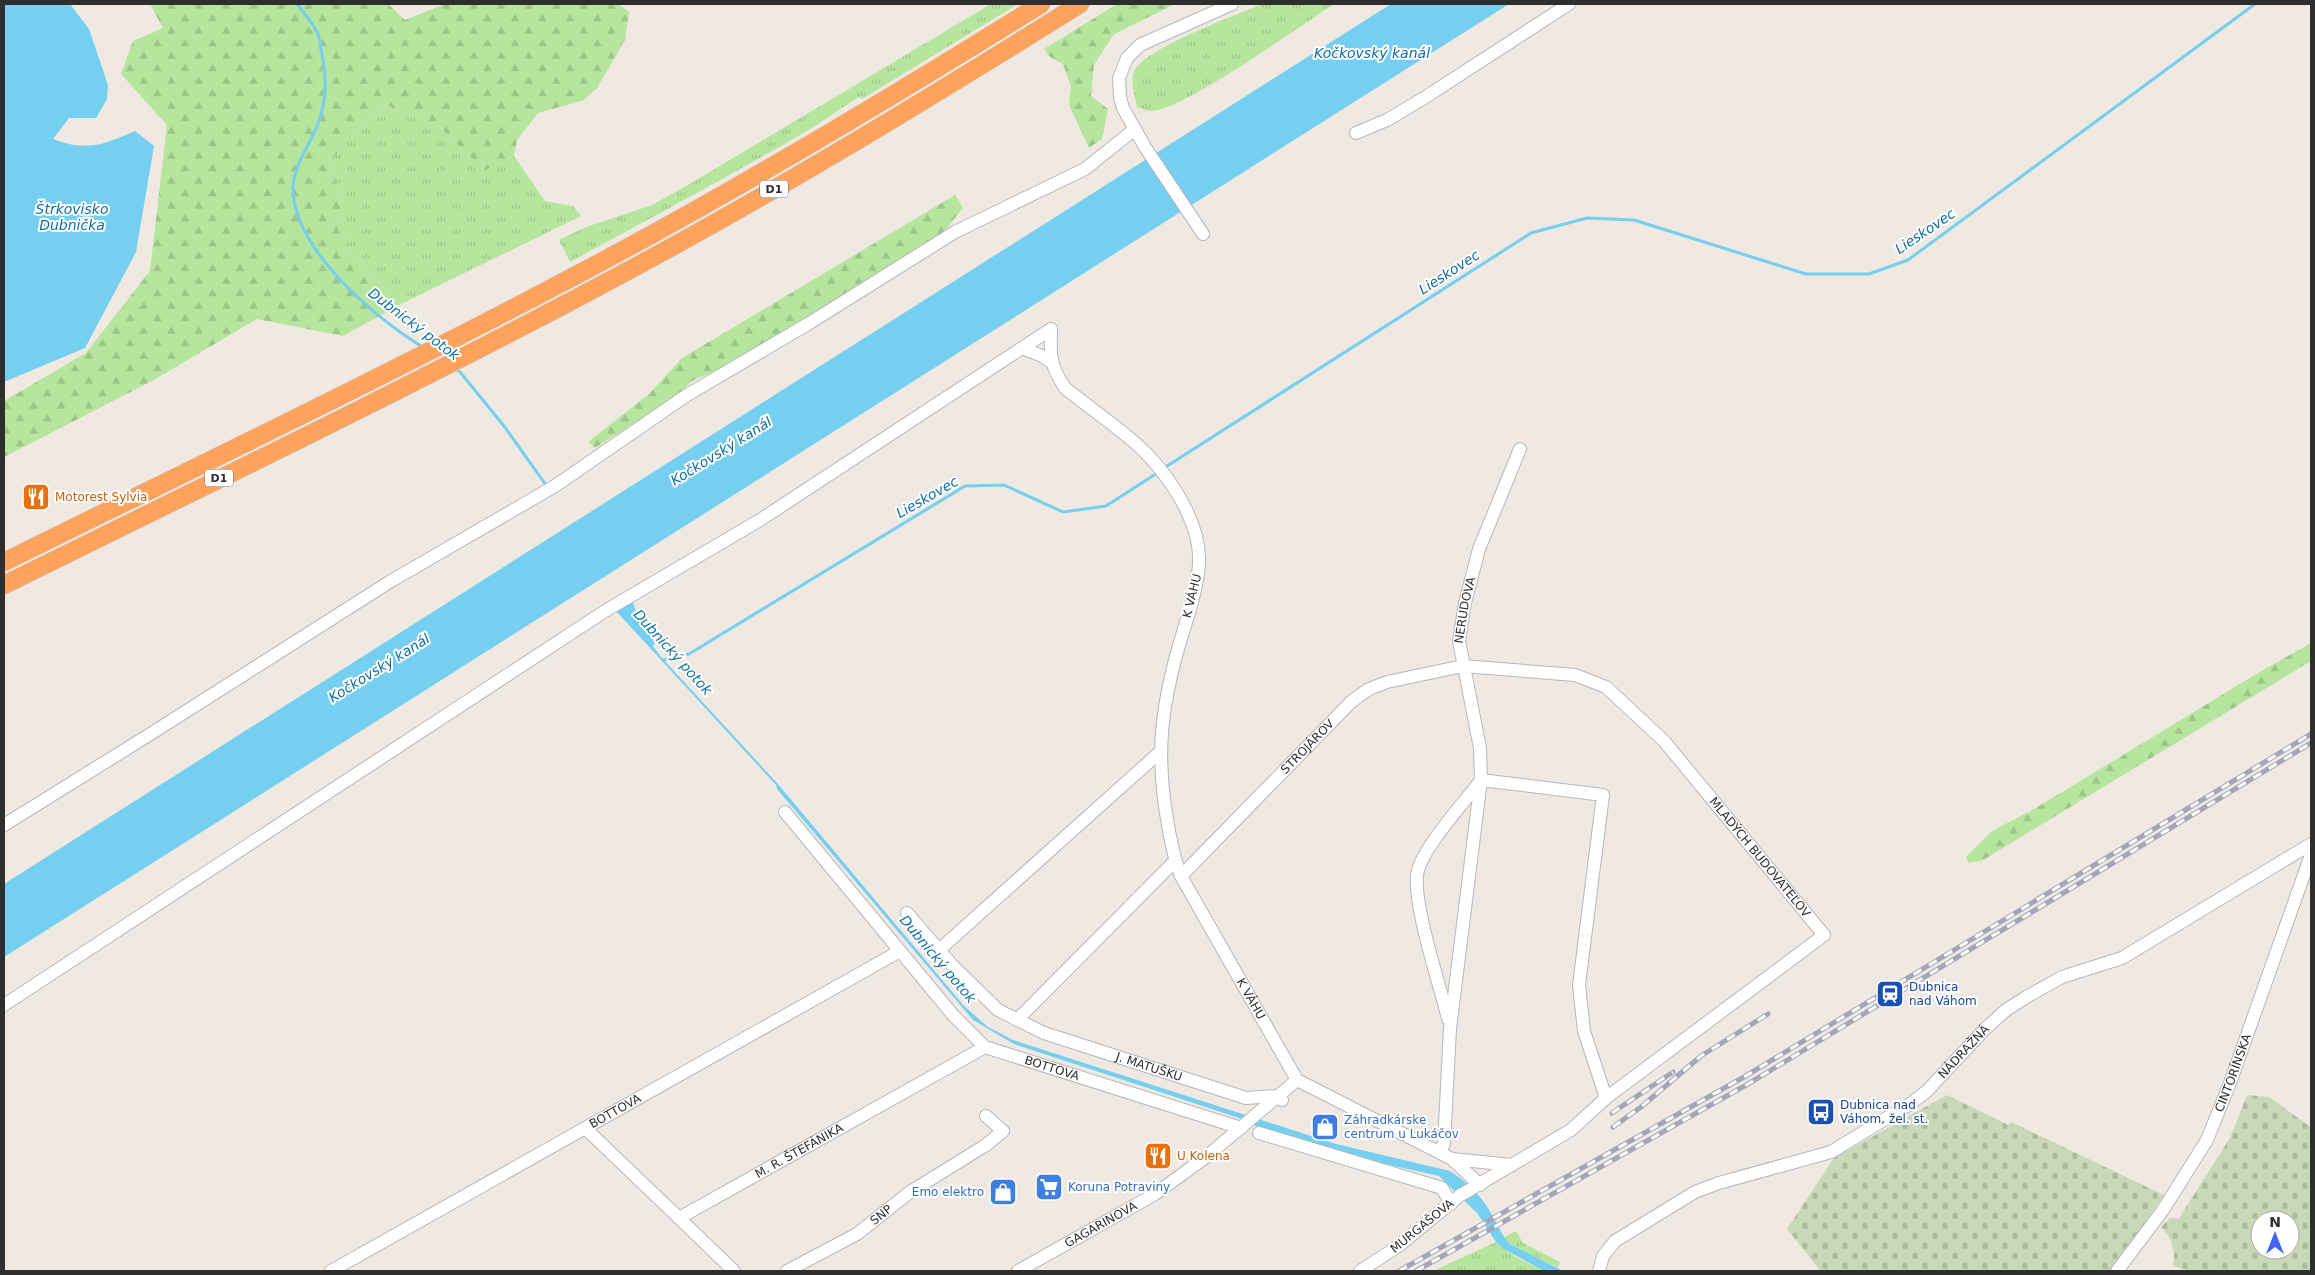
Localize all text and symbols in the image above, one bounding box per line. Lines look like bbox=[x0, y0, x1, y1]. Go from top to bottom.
water label: Kočkovský kanál bbox=[1314, 45, 1430, 61]
road number: D1 bbox=[760, 180, 788, 198]
water label: Štrkovisko Dubnička bbox=[36, 200, 108, 233]
water label: Lieskovec bbox=[1892, 205, 1958, 257]
water label: Lieskovec bbox=[1416, 246, 1482, 297]
water label: Dubnický potok bbox=[365, 285, 463, 364]
water label: Kočkovský kanál bbox=[668, 413, 775, 489]
road number: D1 bbox=[205, 469, 233, 486]
water label: Lieskovec bbox=[893, 473, 961, 521]
restaurant icon: Motorest Sylvia bbox=[21, 482, 51, 512]
place label: Motorest Sylvia bbox=[55, 490, 147, 504]
street label: K VÁHU bbox=[1179, 572, 1204, 620]
street label: NERUDOVA bbox=[1452, 574, 1479, 645]
water label: Dubnický potok bbox=[630, 606, 716, 699]
water label: Kočkovský kanál bbox=[326, 630, 433, 706]
street label: STROJÁROV bbox=[1278, 716, 1338, 777]
street label: MLADÝCH BUDOVATEĽOV bbox=[1706, 795, 1814, 921]
water label: Dubnický potok bbox=[897, 912, 980, 1007]
street label: K VÁHU bbox=[1234, 976, 1268, 1022]
station icon: Dubnica nad Váhom bbox=[1875, 979, 1905, 1009]
place label: Dubnica nad Váhom bbox=[1909, 980, 1977, 1008]
street label: NÁDRAŽNÁ bbox=[1935, 1021, 1993, 1081]
street label: CINTORÍNSKA bbox=[2212, 1031, 2254, 1114]
street label: J. MATUŠKU bbox=[1113, 1049, 1184, 1084]
street label: BOTTOVA bbox=[1023, 1053, 1082, 1084]
street label: BOTTOVA bbox=[587, 1091, 644, 1131]
bus stop icon: Dubnica nad Váhom, žel. st. bbox=[1806, 1097, 1836, 1127]
place label: Dubnica nad Váhom, žel. st. bbox=[1840, 1098, 1928, 1126]
shop icon: Záhradkárske centrum u Lukáčov bbox=[1310, 1112, 1340, 1142]
place label: Záhradkárske centrum u Lukáčov bbox=[1344, 1113, 1459, 1141]
street label: M. R. ŠTEFÁNIKA bbox=[753, 1120, 846, 1181]
restaurant icon: U Kolena bbox=[1143, 1141, 1173, 1171]
place label: U Kolena bbox=[1177, 1149, 1230, 1163]
supermarket icon: Koruna Potraviny bbox=[1034, 1172, 1064, 1202]
shop icon: Emo elektro bbox=[988, 1177, 1018, 1207]
place label: Koruna Potraviny bbox=[1068, 1180, 1170, 1194]
place label: Emo elektro bbox=[912, 1185, 984, 1199]
street label: MURGAŠOVA bbox=[1387, 1195, 1457, 1256]
street label: GAGARINOVA bbox=[1062, 1198, 1140, 1250]
street label: SNP bbox=[867, 1202, 895, 1228]
north arrow bbox=[2250, 1210, 2300, 1260]
text: N bbox=[2269, 1214, 2281, 1230]

